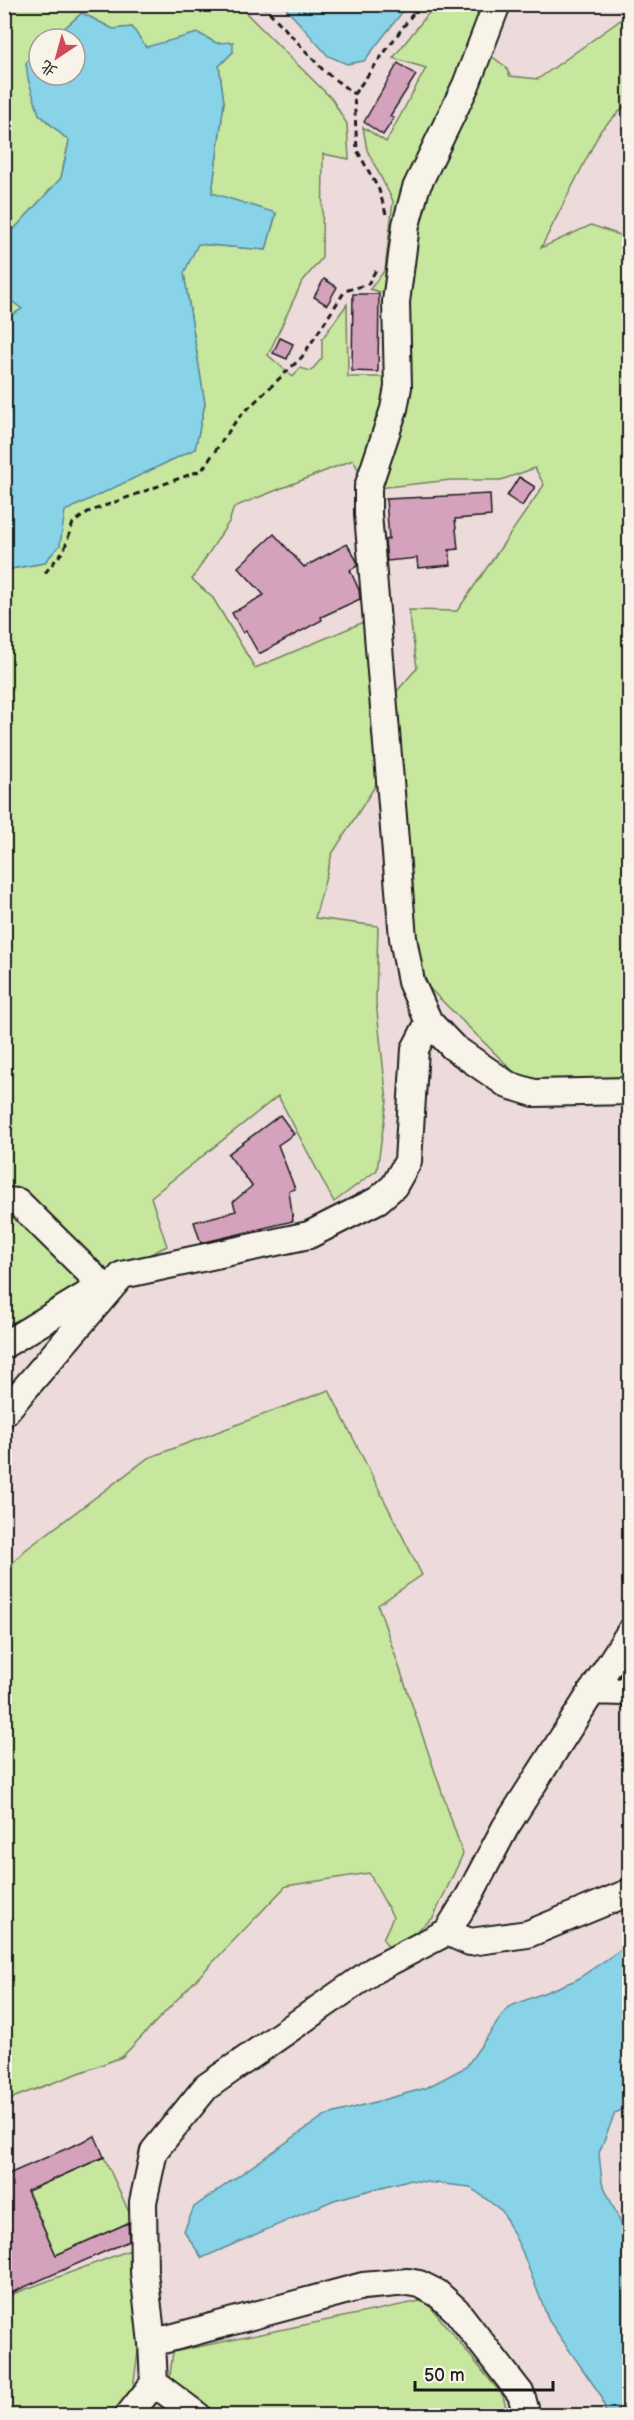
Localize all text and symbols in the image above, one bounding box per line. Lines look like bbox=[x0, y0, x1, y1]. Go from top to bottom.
north arrow bbox=[27, 27, 87, 87]
text: 北 bbox=[37, 56, 61, 80]
scale bar bbox=[415, 2354, 553, 2392]
text: 50 m bbox=[424, 2365, 465, 2386]

